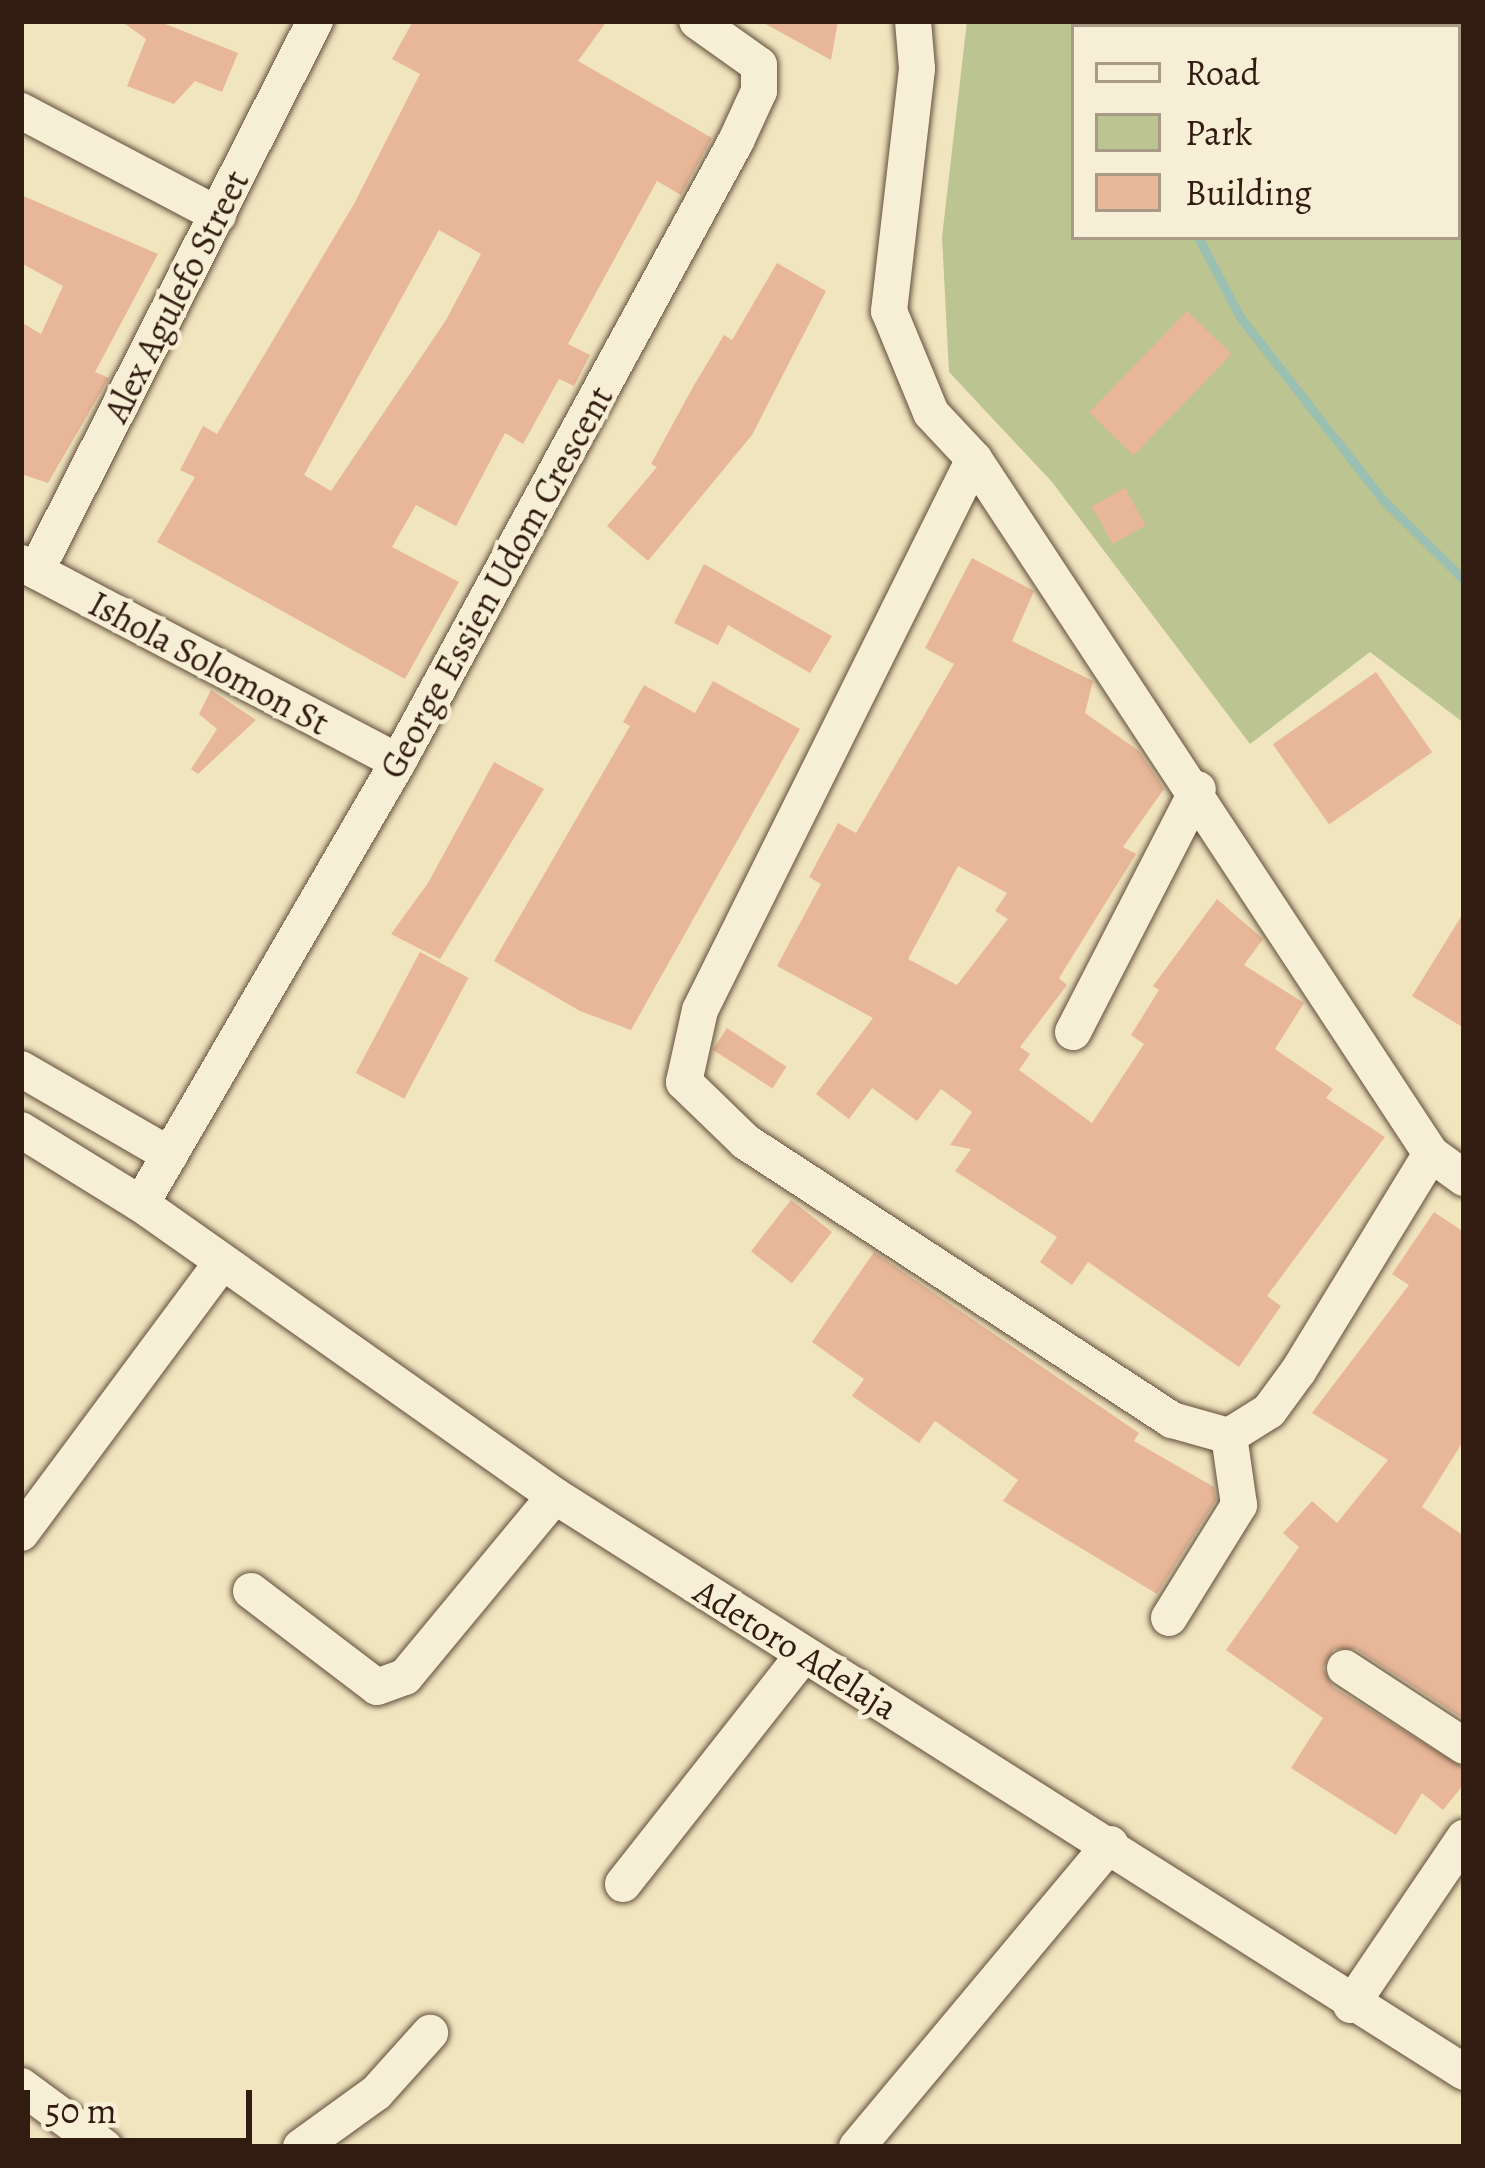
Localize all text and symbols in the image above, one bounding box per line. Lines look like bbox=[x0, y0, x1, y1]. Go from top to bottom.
legend bbox=[1071, 24, 1461, 240]
text: Road bbox=[1185, 48, 1260, 97]
text: Park bbox=[1185, 108, 1253, 157]
street label: Alex Agulefo Street bbox=[94, 163, 258, 429]
text: Building bbox=[1185, 168, 1312, 217]
street label: George Essien Udom Crescent bbox=[370, 378, 622, 786]
street label: Ishola Solomon St bbox=[82, 582, 336, 744]
street label: Adetoro Adelaja bbox=[686, 1569, 906, 1729]
scale bar bbox=[30, 2066, 258, 2140]
text: 50 m bbox=[45, 2086, 117, 2135]

